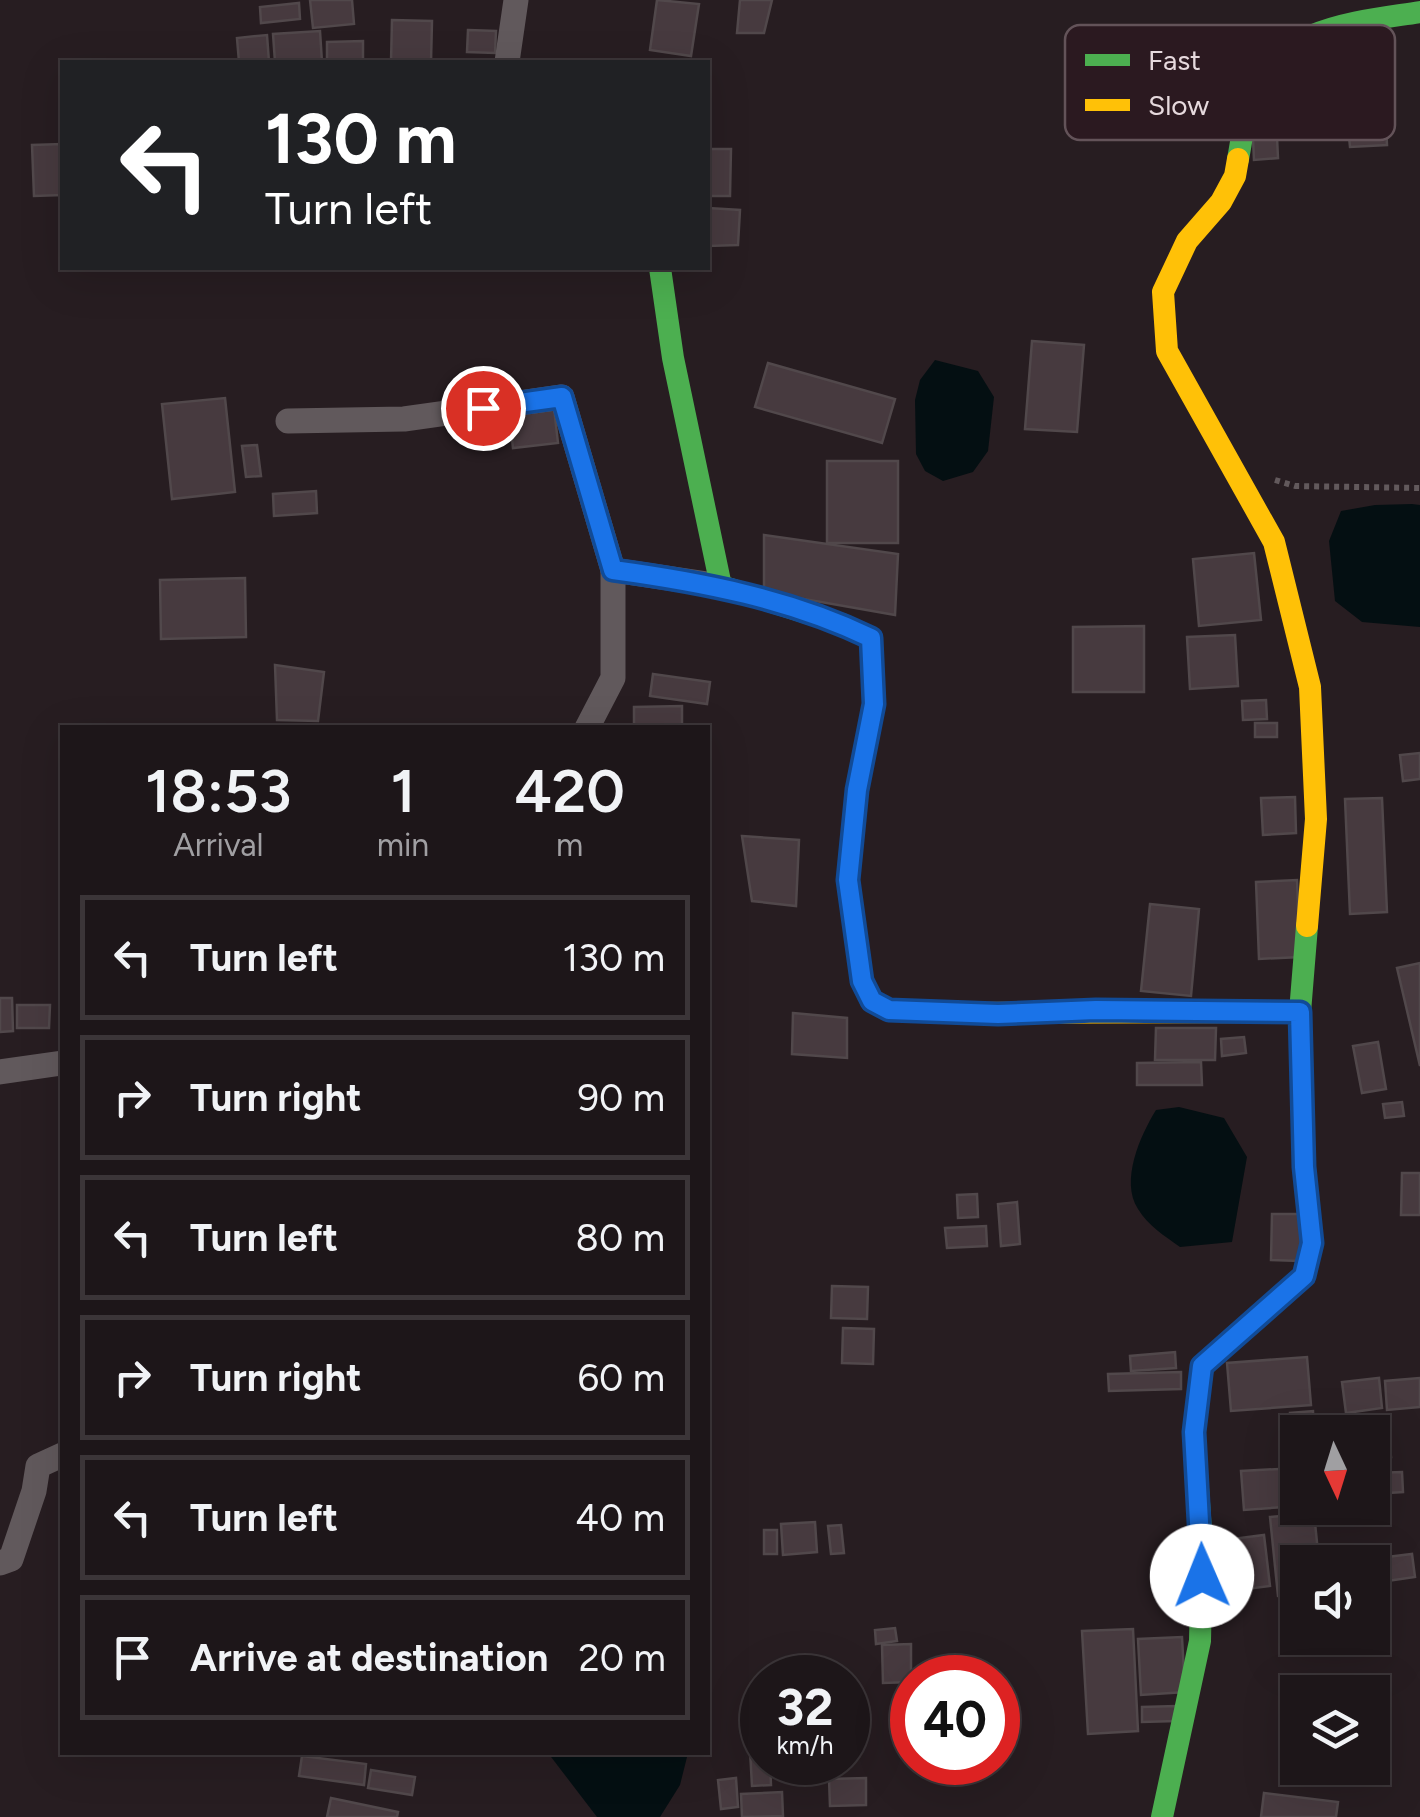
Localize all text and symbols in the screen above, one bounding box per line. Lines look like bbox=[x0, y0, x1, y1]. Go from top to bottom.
legend bbox=[1065, 25, 1395, 140]
text: Fast bbox=[1148, 43, 1201, 77]
text: Slow bbox=[1148, 88, 1209, 122]
text: 130 m bbox=[265, 96, 457, 181]
icon: left bbox=[100, 100, 230, 230]
text: Turn left bbox=[265, 181, 432, 235]
pin bbox=[441, 366, 526, 451]
icon: arrive bbox=[456, 381, 511, 436]
text: 18:53 bbox=[145, 755, 292, 827]
text: 1 bbox=[390, 755, 416, 827]
text: 420 bbox=[514, 755, 625, 827]
text: Arrival bbox=[173, 826, 264, 864]
text: min bbox=[377, 826, 429, 864]
text: m bbox=[556, 826, 583, 864]
icon: left bbox=[105, 930, 160, 985]
text: Turn left bbox=[190, 935, 338, 981]
text: 130 m bbox=[563, 935, 665, 981]
icon: right bbox=[105, 1070, 160, 1125]
text: Turn right bbox=[190, 1075, 362, 1121]
text: 90 m bbox=[577, 1075, 665, 1121]
icon: left bbox=[105, 1210, 160, 1265]
text: Turn left bbox=[190, 1215, 338, 1261]
text: 80 m bbox=[576, 1215, 665, 1261]
icon: right bbox=[105, 1350, 160, 1405]
text: Turn right bbox=[190, 1355, 362, 1401]
text: 60 m bbox=[577, 1355, 665, 1401]
north arrow bbox=[1280, 1415, 1390, 1525]
map controls bbox=[1280, 1415, 1390, 1785]
icon: left bbox=[105, 1490, 160, 1545]
text: Turn left bbox=[190, 1495, 338, 1541]
text: 40 m bbox=[575, 1495, 665, 1541]
position arrow bbox=[1150, 1524, 1254, 1628]
button: sound bbox=[1280, 1545, 1390, 1655]
icon: arrive bbox=[105, 1630, 160, 1685]
text: Arrive at destination bbox=[190, 1635, 548, 1681]
text: 20 m bbox=[578, 1635, 666, 1681]
speed limit sign: 40 bbox=[890, 1655, 1020, 1785]
button: layers bbox=[1280, 1675, 1390, 1785]
text: 32 bbox=[777, 1677, 833, 1738]
text: km/h bbox=[776, 1730, 834, 1760]

